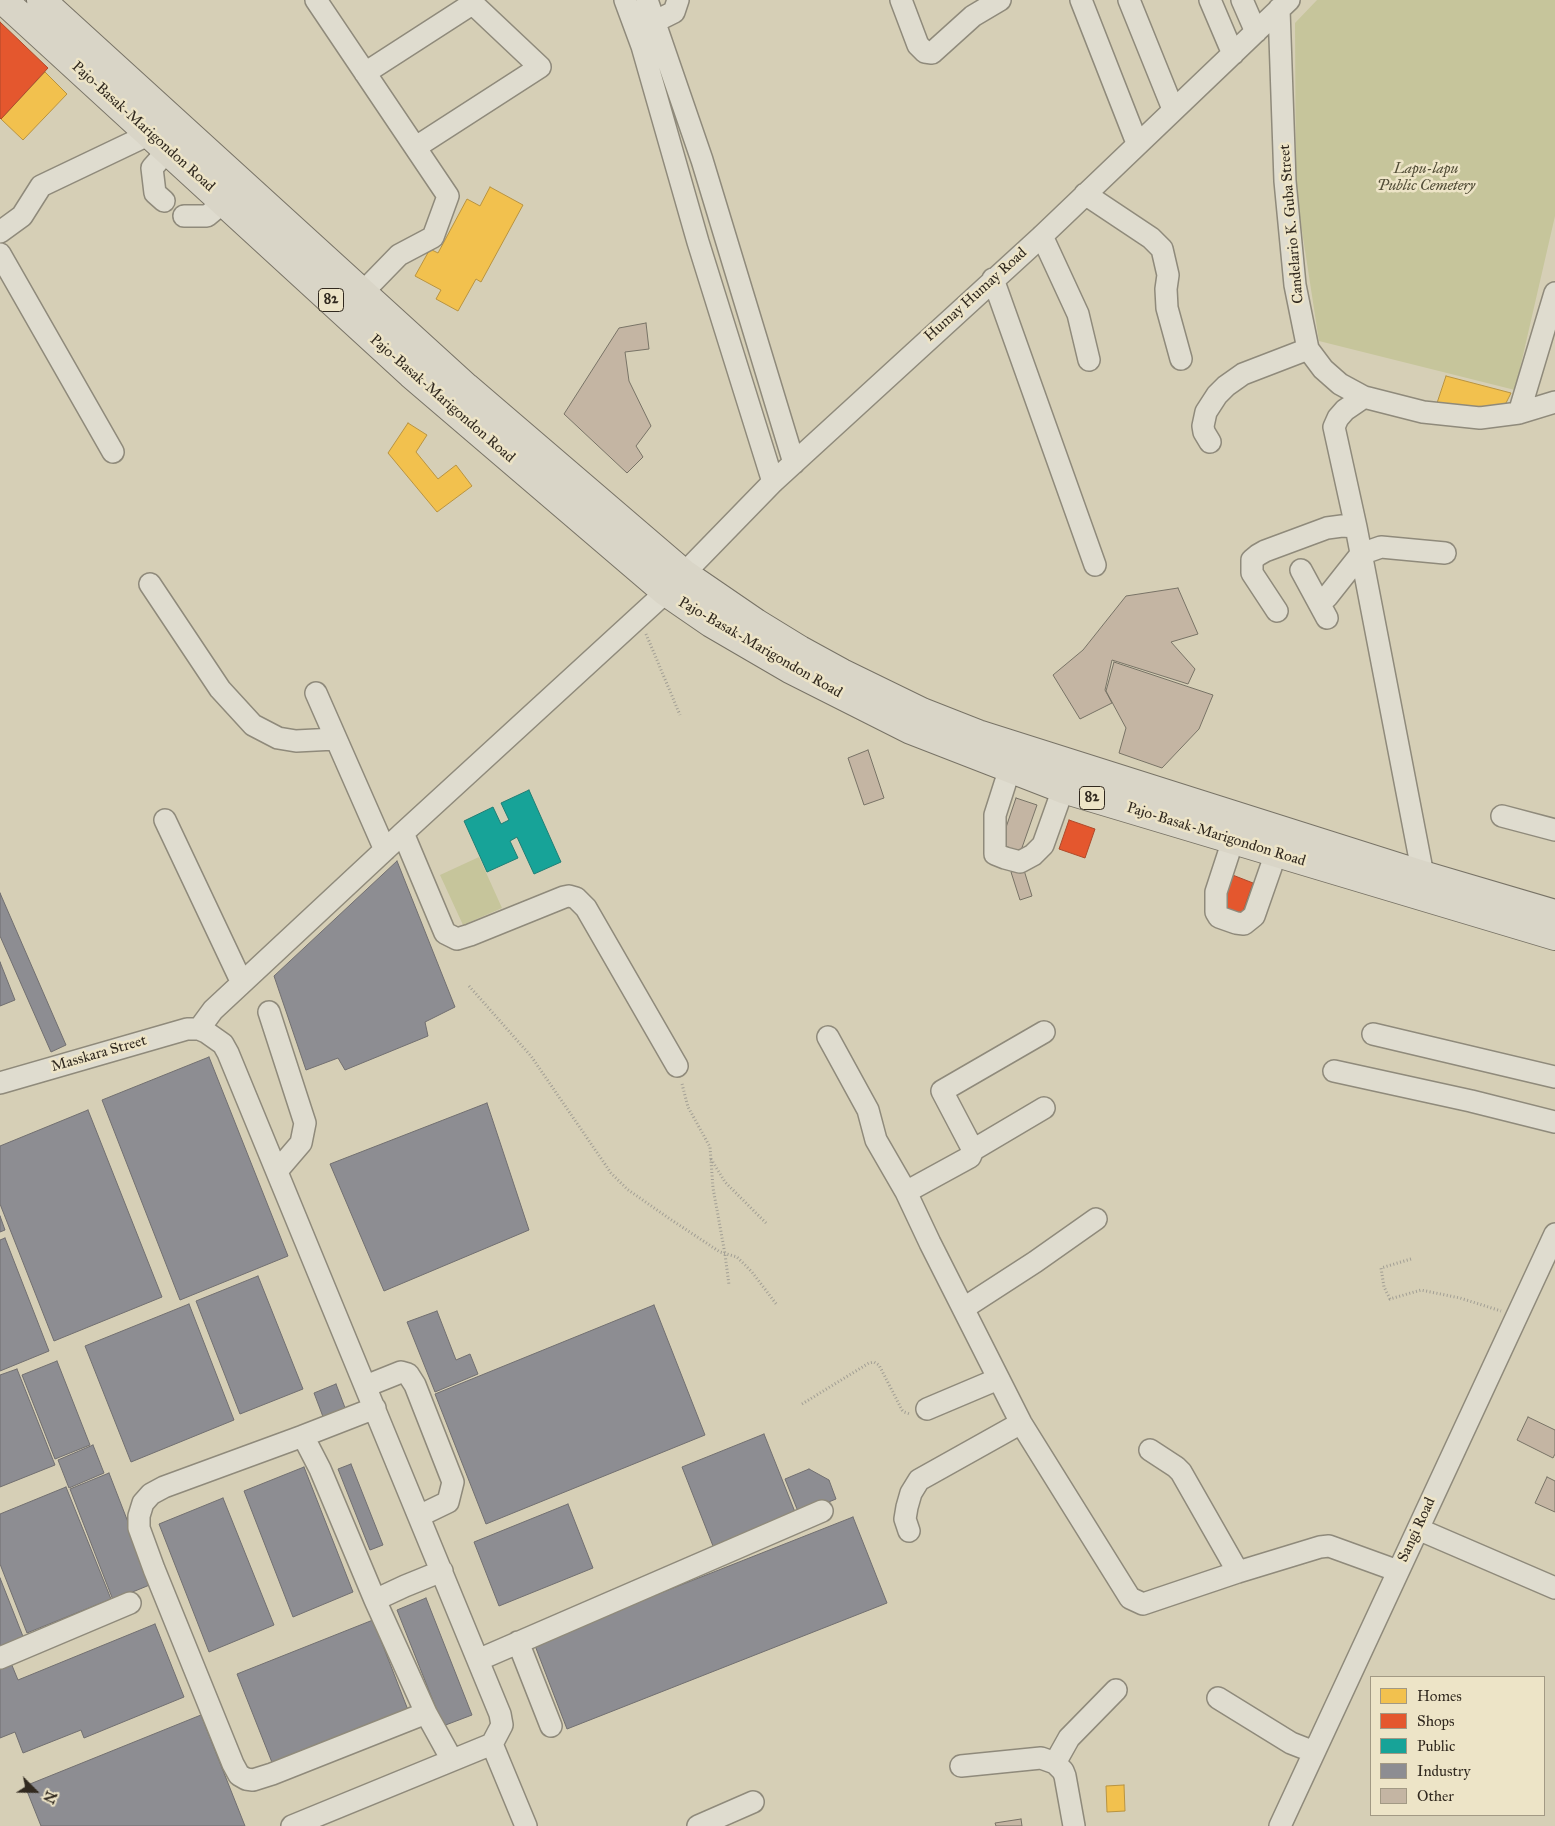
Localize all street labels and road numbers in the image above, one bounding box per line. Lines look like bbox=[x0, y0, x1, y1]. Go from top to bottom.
street label: Pajo-Basak-Marigondon Road bbox=[68, 58, 218, 196]
street label: Candelario K. Guba Street bbox=[1276, 144, 1308, 304]
street label: Humay Humay Road bbox=[921, 244, 1031, 346]
road number: 82 bbox=[318, 288, 344, 312]
street label: Pajo-Basak-Marigondon Road bbox=[366, 331, 518, 467]
street label: Pajo-Basak-Marigondon Road bbox=[675, 594, 845, 702]
road number: 82 bbox=[1080, 786, 1104, 810]
street label: Pajo-Basak-Marigondon Road bbox=[1124, 799, 1308, 871]
street label: Masskara Street bbox=[49, 1032, 149, 1076]
street label: Sangi Road bbox=[1394, 1495, 1440, 1565]

